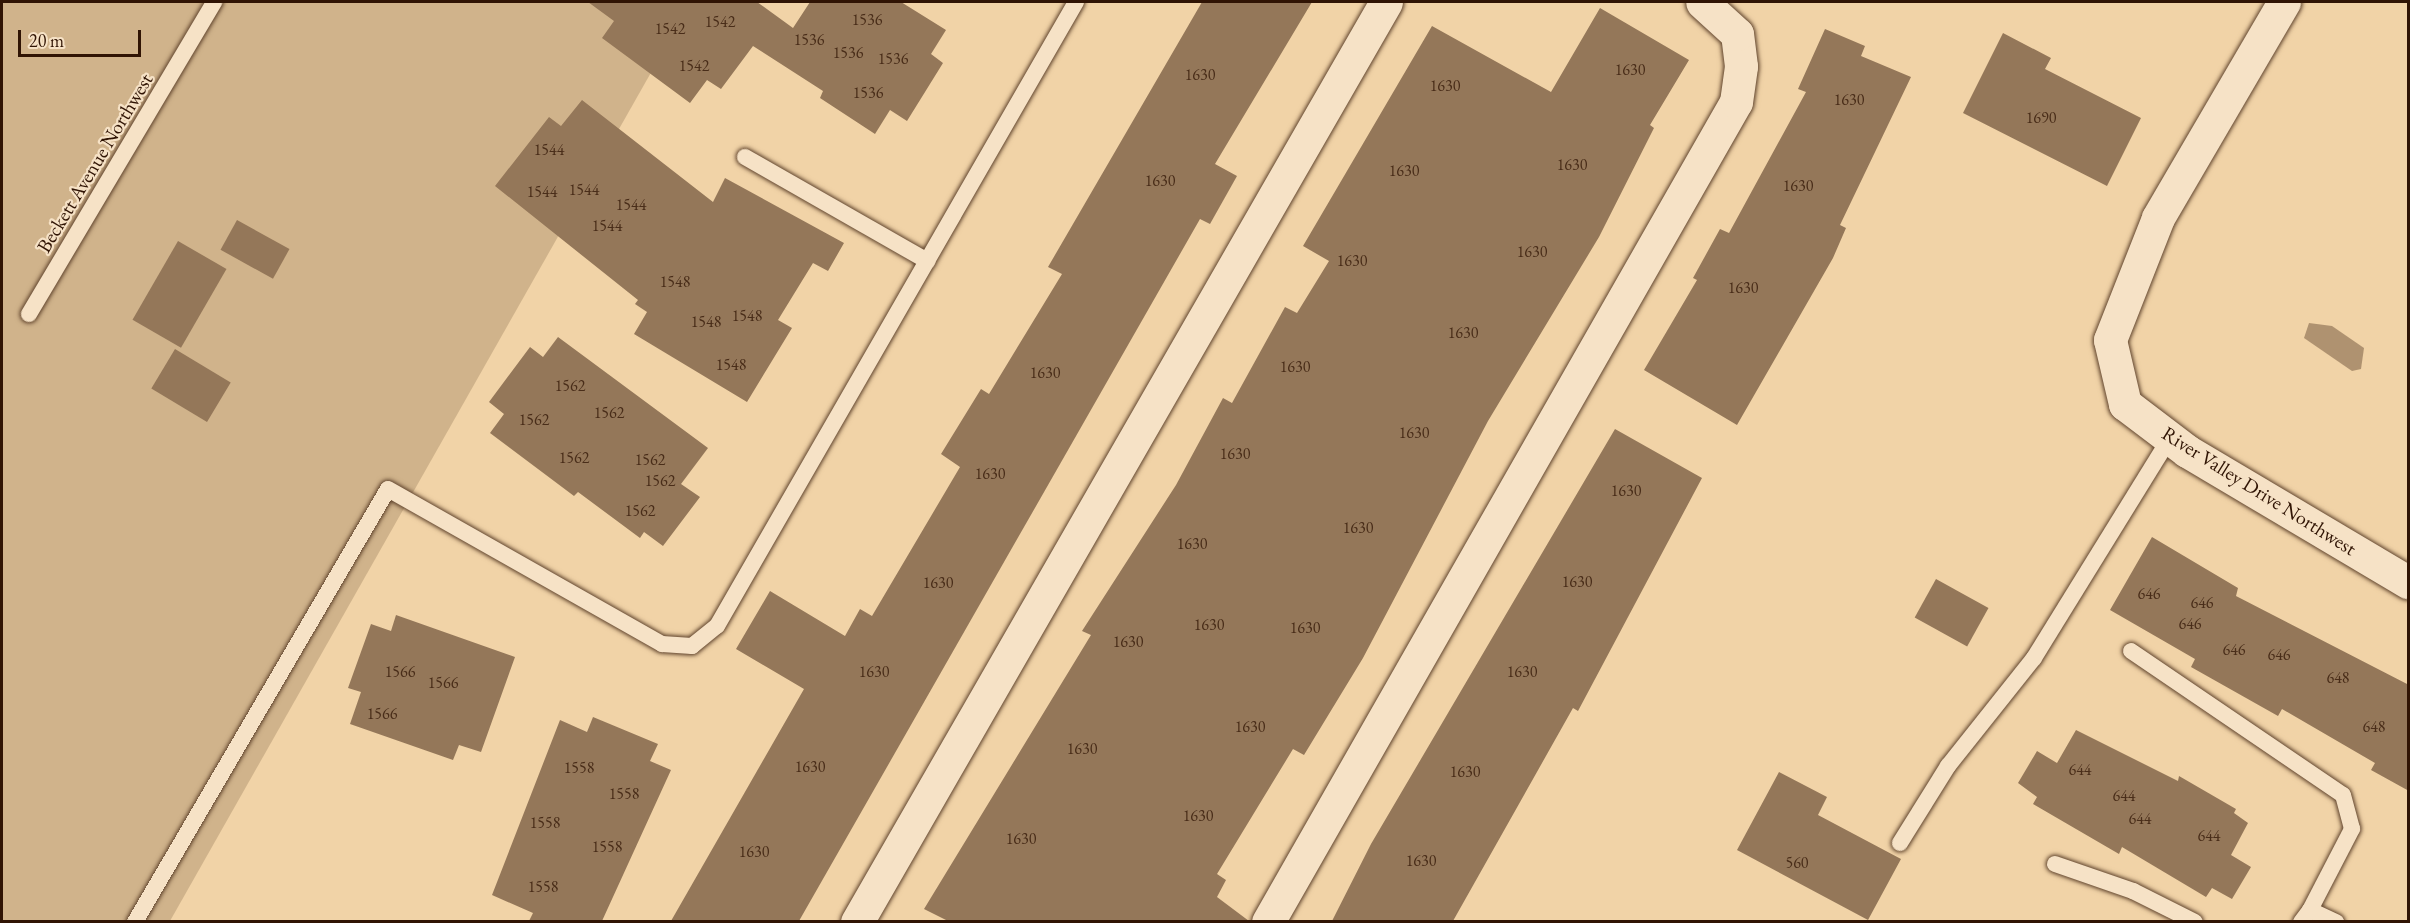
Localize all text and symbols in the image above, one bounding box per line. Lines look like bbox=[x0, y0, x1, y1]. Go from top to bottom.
house number: 1536 bbox=[852, 10, 882, 30]
house number: 1542 bbox=[705, 12, 735, 32]
scale bar bbox=[21, 18, 144, 56]
house number: 1542 bbox=[655, 19, 685, 39]
text: 20 m bbox=[29, 29, 64, 52]
house number: 1536 bbox=[794, 30, 824, 50]
house number: 1536 bbox=[833, 43, 863, 63]
house number: 1536 bbox=[878, 49, 908, 69]
house number: 1542 bbox=[679, 56, 709, 76]
house number: 1630 bbox=[1615, 60, 1645, 80]
house number: 1630 bbox=[1185, 65, 1215, 85]
street label: Beckett Avenue Northwest bbox=[32, 69, 158, 257]
house number: 1630 bbox=[1430, 76, 1460, 96]
house number: 1536 bbox=[853, 83, 883, 103]
house number: 1630 bbox=[1834, 90, 1864, 110]
house number: 1690 bbox=[2026, 108, 2056, 128]
house number: 1544 bbox=[534, 140, 564, 160]
house number: 1630 bbox=[1557, 155, 1587, 175]
house number: 1630 bbox=[1389, 161, 1419, 181]
house number: 1630 bbox=[1145, 171, 1175, 191]
house number: 1630 bbox=[1783, 176, 1813, 196]
house number: 1544 bbox=[569, 180, 599, 200]
house number: 1544 bbox=[527, 182, 557, 202]
house number: 1544 bbox=[616, 195, 646, 215]
house number: 1544 bbox=[592, 216, 622, 236]
house number: 1630 bbox=[1517, 242, 1547, 262]
house number: 1630 bbox=[1337, 251, 1367, 271]
house number: 1548 bbox=[660, 272, 690, 292]
house number: 1630 bbox=[1728, 278, 1758, 298]
house number: 1548 bbox=[732, 306, 762, 326]
house number: 1548 bbox=[691, 312, 721, 332]
house number: 1630 bbox=[1448, 323, 1478, 343]
house number: 1548 bbox=[716, 355, 746, 375]
house number: 1630 bbox=[1280, 357, 1310, 377]
house number: 1630 bbox=[1030, 363, 1060, 383]
house number: 1562 bbox=[555, 376, 585, 396]
house number: 1562 bbox=[594, 403, 624, 423]
house number: 1562 bbox=[519, 410, 549, 430]
street label: River Valley Drive Northwest bbox=[2157, 421, 2361, 561]
house number: 1630 bbox=[1399, 423, 1429, 443]
house number: 1630 bbox=[1220, 444, 1250, 464]
house number: 1562 bbox=[559, 448, 589, 468]
house number: 1562 bbox=[635, 450, 665, 470]
house number: 1630 bbox=[975, 464, 1005, 484]
house number: 1562 bbox=[645, 471, 675, 491]
house number: 1630 bbox=[1611, 481, 1641, 501]
house number: 1562 bbox=[625, 501, 655, 521]
house number: 1630 bbox=[1343, 518, 1373, 538]
house number: 1630 bbox=[1177, 534, 1207, 554]
house number: 1630 bbox=[1562, 572, 1592, 592]
house number: 1630 bbox=[923, 573, 953, 593]
house number: 646 bbox=[2137, 584, 2161, 604]
house number: 646 bbox=[2190, 593, 2214, 613]
house number: 646 bbox=[2178, 614, 2202, 634]
house number: 1630 bbox=[1194, 615, 1224, 635]
house number: 1630 bbox=[1290, 618, 1320, 638]
house number: 1630 bbox=[1113, 632, 1143, 652]
house number: 646 bbox=[2222, 640, 2246, 660]
house number: 646 bbox=[2267, 645, 2291, 665]
house number: 1566 bbox=[385, 662, 415, 682]
house number: 1630 bbox=[859, 662, 889, 682]
house number: 1630 bbox=[1507, 662, 1537, 682]
house number: 648 bbox=[2326, 668, 2350, 688]
house number: 1566 bbox=[428, 673, 458, 693]
house number: 1566 bbox=[367, 704, 397, 724]
house number: 1630 bbox=[1235, 717, 1265, 737]
house number: 648 bbox=[2362, 717, 2386, 737]
house number: 1630 bbox=[1067, 739, 1097, 759]
house number: 1630 bbox=[795, 757, 825, 777]
house number: 1558 bbox=[564, 758, 594, 778]
house number: 644 bbox=[2068, 760, 2092, 780]
house number: 1630 bbox=[1450, 762, 1480, 782]
house number: 1558 bbox=[609, 784, 639, 804]
house number: 644 bbox=[2112, 786, 2136, 806]
house number: 1630 bbox=[1183, 806, 1213, 826]
house number: 644 bbox=[2128, 809, 2152, 829]
house number: 1558 bbox=[530, 813, 560, 833]
house number: 644 bbox=[2197, 826, 2221, 846]
house number: 1630 bbox=[1006, 829, 1036, 849]
house number: 1558 bbox=[592, 837, 622, 857]
house number: 1630 bbox=[739, 842, 769, 862]
house number: 1630 bbox=[1406, 851, 1436, 871]
house number: 560 bbox=[1785, 853, 1809, 873]
house number: 1558 bbox=[528, 877, 558, 897]

